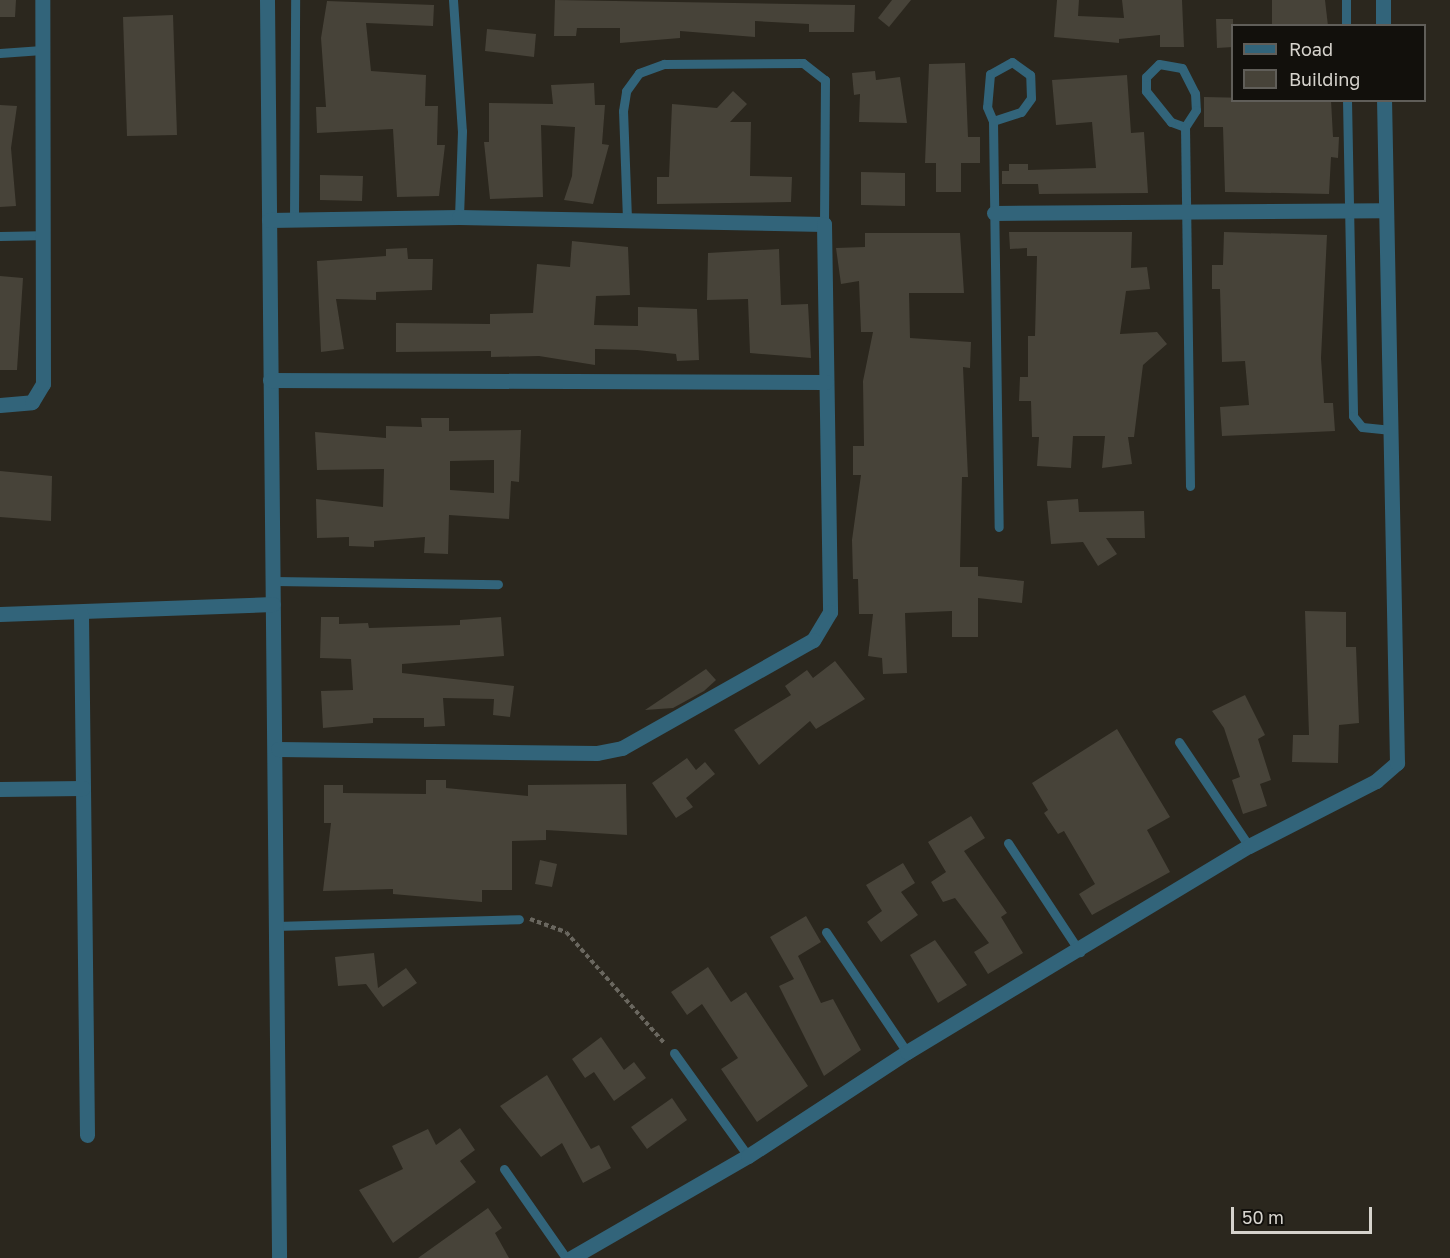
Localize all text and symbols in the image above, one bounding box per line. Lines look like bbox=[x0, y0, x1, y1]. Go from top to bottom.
legend bbox=[1231, 24, 1426, 102]
text: Road bbox=[1289, 38, 1333, 60]
text: Building bbox=[1289, 68, 1360, 90]
scale bar bbox=[1234, 1195, 1375, 1233]
text: 50 m bbox=[1242, 1206, 1284, 1228]

